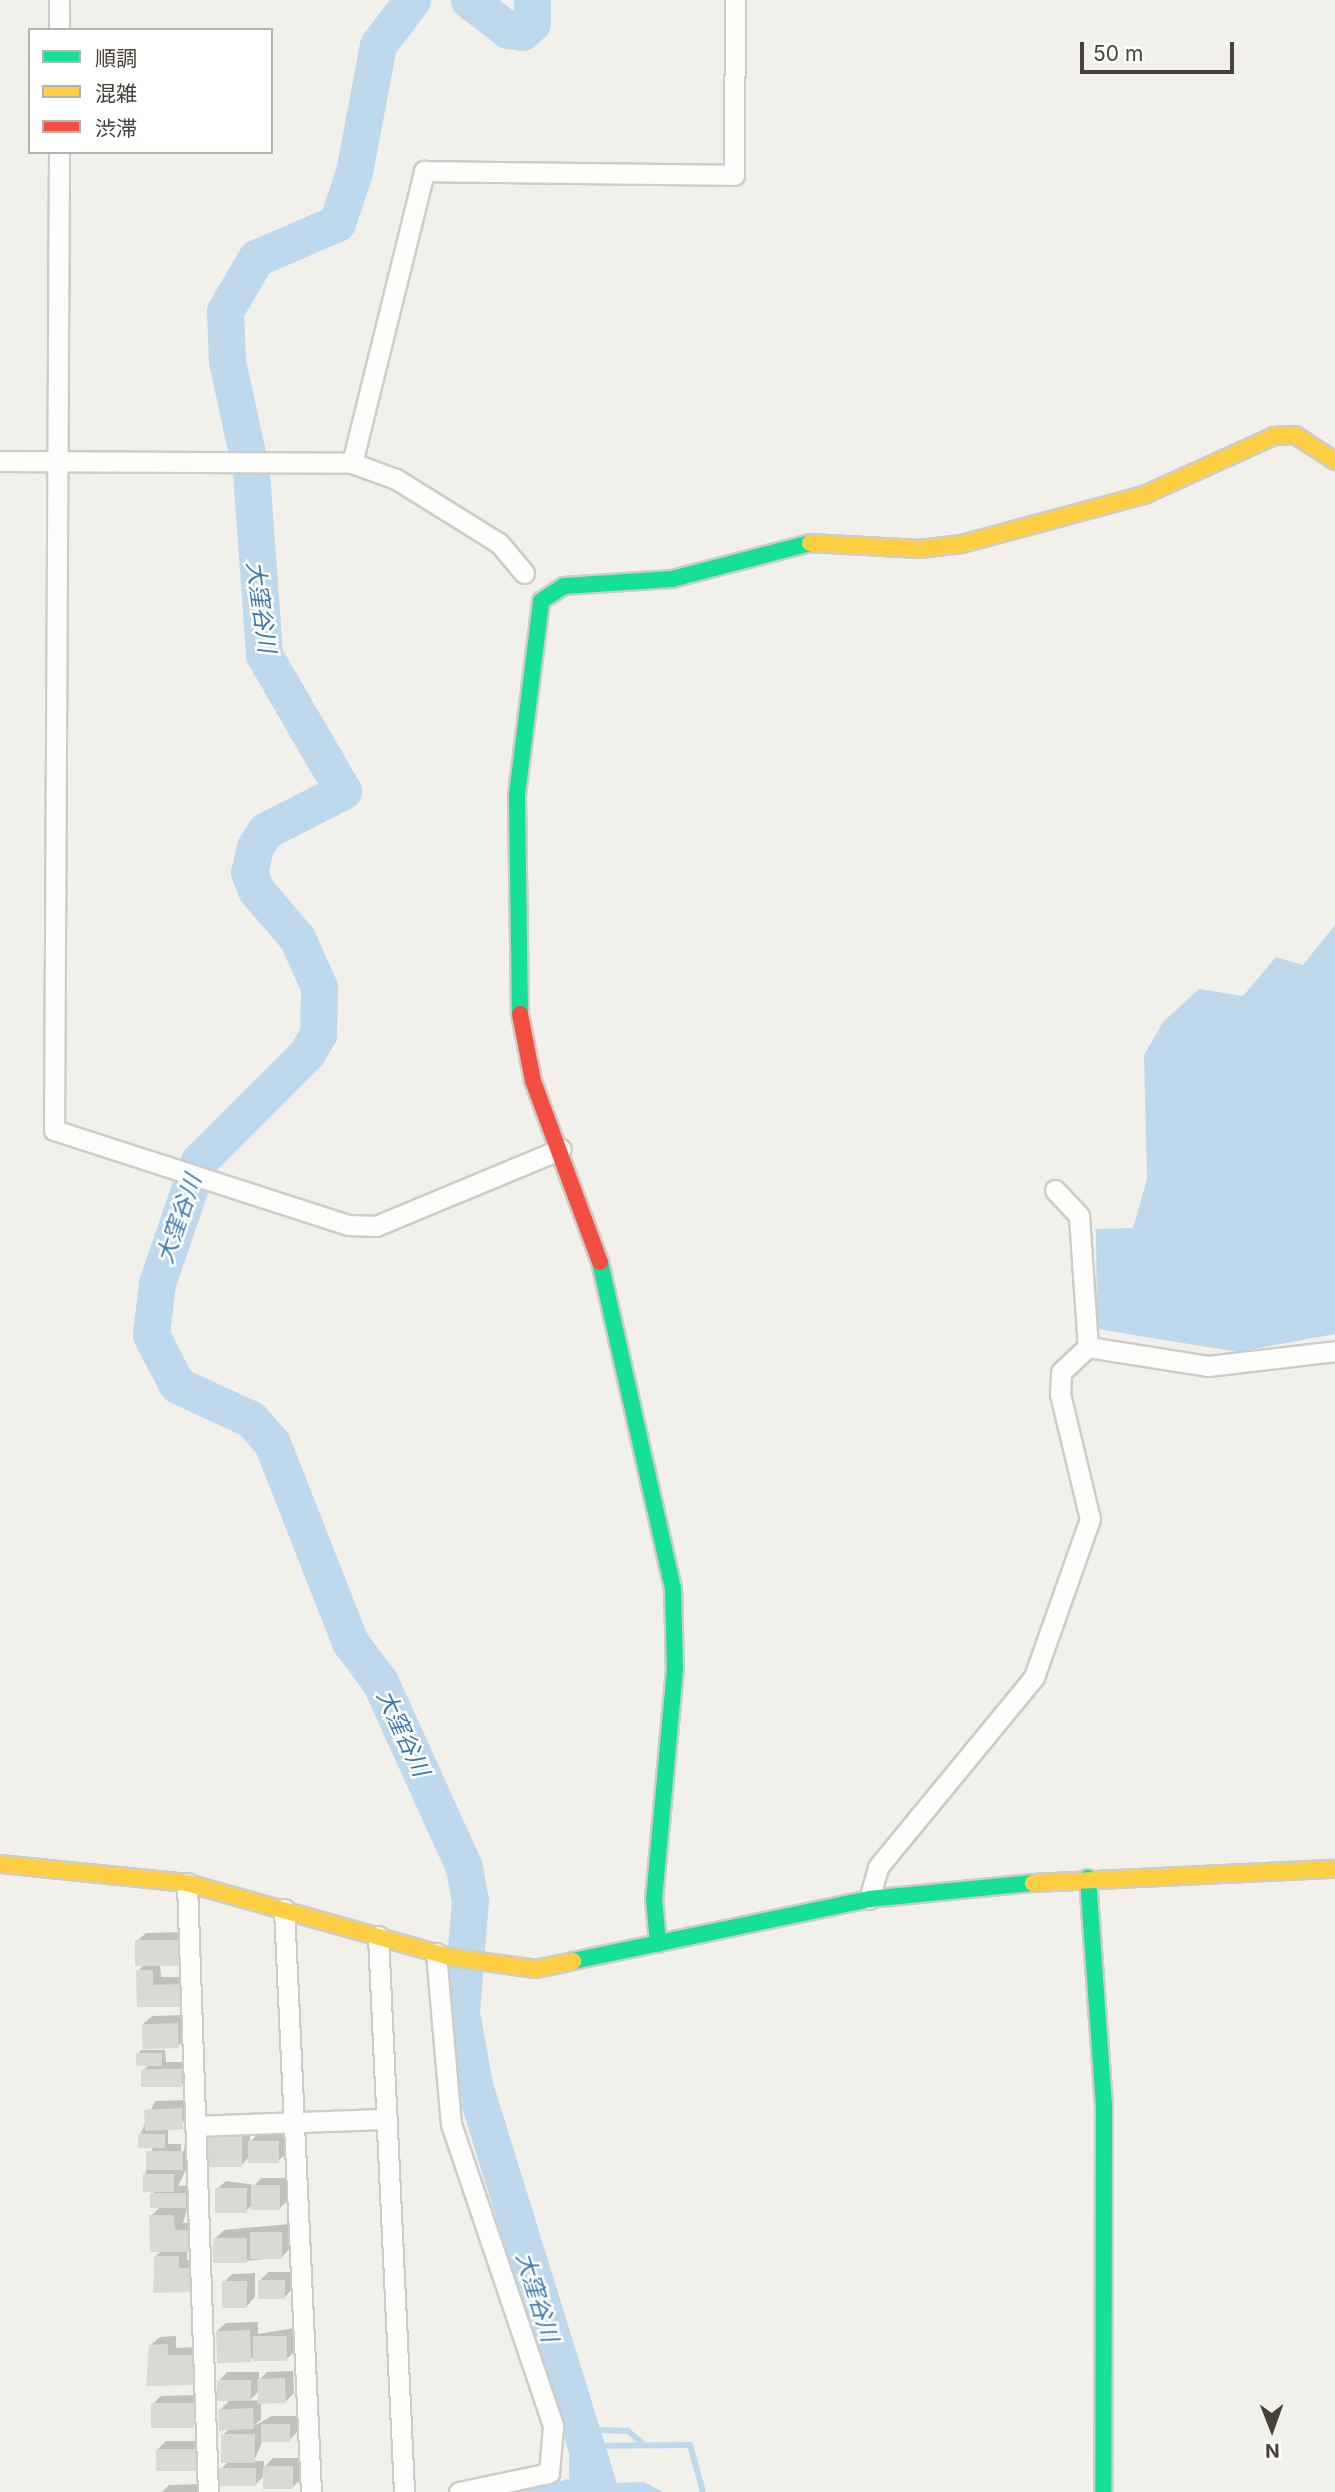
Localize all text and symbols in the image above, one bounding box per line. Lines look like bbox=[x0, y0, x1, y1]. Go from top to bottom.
legend bbox=[28, 28, 273, 154]
scale bar bbox=[1083, 28, 1237, 72]
text: 50 m bbox=[1093, 41, 1143, 66]
text: 順調 bbox=[95, 46, 137, 71]
text: 混雑 bbox=[95, 81, 137, 106]
text: 渋滞 bbox=[95, 116, 137, 141]
water label: 大窪谷川 bbox=[241, 560, 281, 654]
water label: 大窪谷川 bbox=[151, 1171, 207, 1267]
water label: 大窪谷川 bbox=[371, 1685, 435, 1781]
water label: 大窪谷川 bbox=[510, 2249, 564, 2345]
north arrow bbox=[1237, 2394, 1307, 2464]
text: N bbox=[1265, 2439, 1280, 2462]

